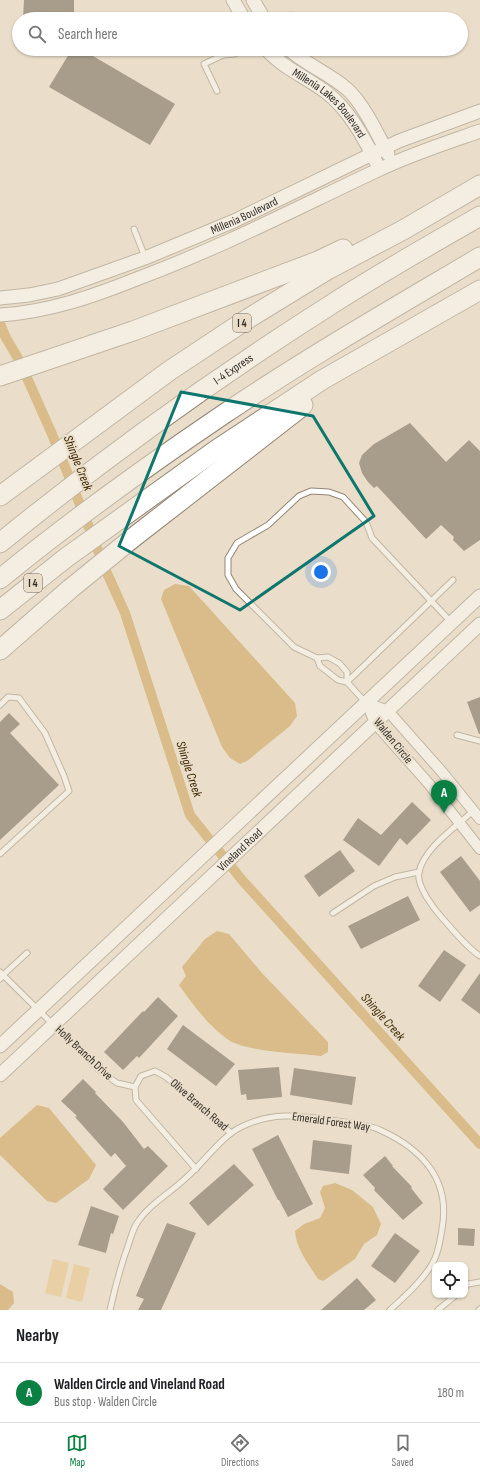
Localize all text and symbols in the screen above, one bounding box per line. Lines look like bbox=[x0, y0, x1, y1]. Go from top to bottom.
search box bbox=[12, 12, 468, 56]
icon: search bbox=[26, 23, 48, 45]
text: Search here bbox=[58, 25, 118, 44]
street label: Millenia Lakes Boulevard bbox=[290, 65, 369, 141]
street label: Millenia Boulevard bbox=[208, 193, 280, 237]
road number: I 4 bbox=[233, 314, 251, 332]
street label: I-4 Express bbox=[210, 350, 256, 388]
water label: Shingle Creek bbox=[60, 433, 97, 494]
your location bbox=[311, 562, 331, 582]
road number: I 4 bbox=[24, 574, 42, 592]
street label: Walden Circle bbox=[370, 715, 416, 767]
water label: Shingle Creek bbox=[172, 739, 206, 800]
pin: A bbox=[431, 780, 457, 813]
street label: Vineland Road bbox=[214, 825, 266, 875]
water label: Shingle Creek bbox=[358, 990, 409, 1045]
street label: Holly Branch Drive bbox=[52, 1023, 116, 1084]
street label: Olive Branch Road bbox=[167, 1076, 231, 1134]
street label: Emerald Forest Way bbox=[291, 1109, 371, 1135]
map controls bbox=[432, 1262, 468, 1298]
button: locate bbox=[432, 1262, 468, 1298]
text: Nearby bbox=[16, 1326, 59, 1346]
text: Walden Circle and Vineland Road bbox=[54, 1375, 225, 1394]
text: A bbox=[26, 1385, 32, 1401]
text: 180 m bbox=[438, 1385, 464, 1401]
text: Bus stop · Walden Circle bbox=[54, 1394, 157, 1410]
tab: Map bbox=[66, 1432, 88, 1469]
tab: Directions bbox=[221, 1432, 259, 1469]
tab: Saved bbox=[392, 1432, 414, 1469]

